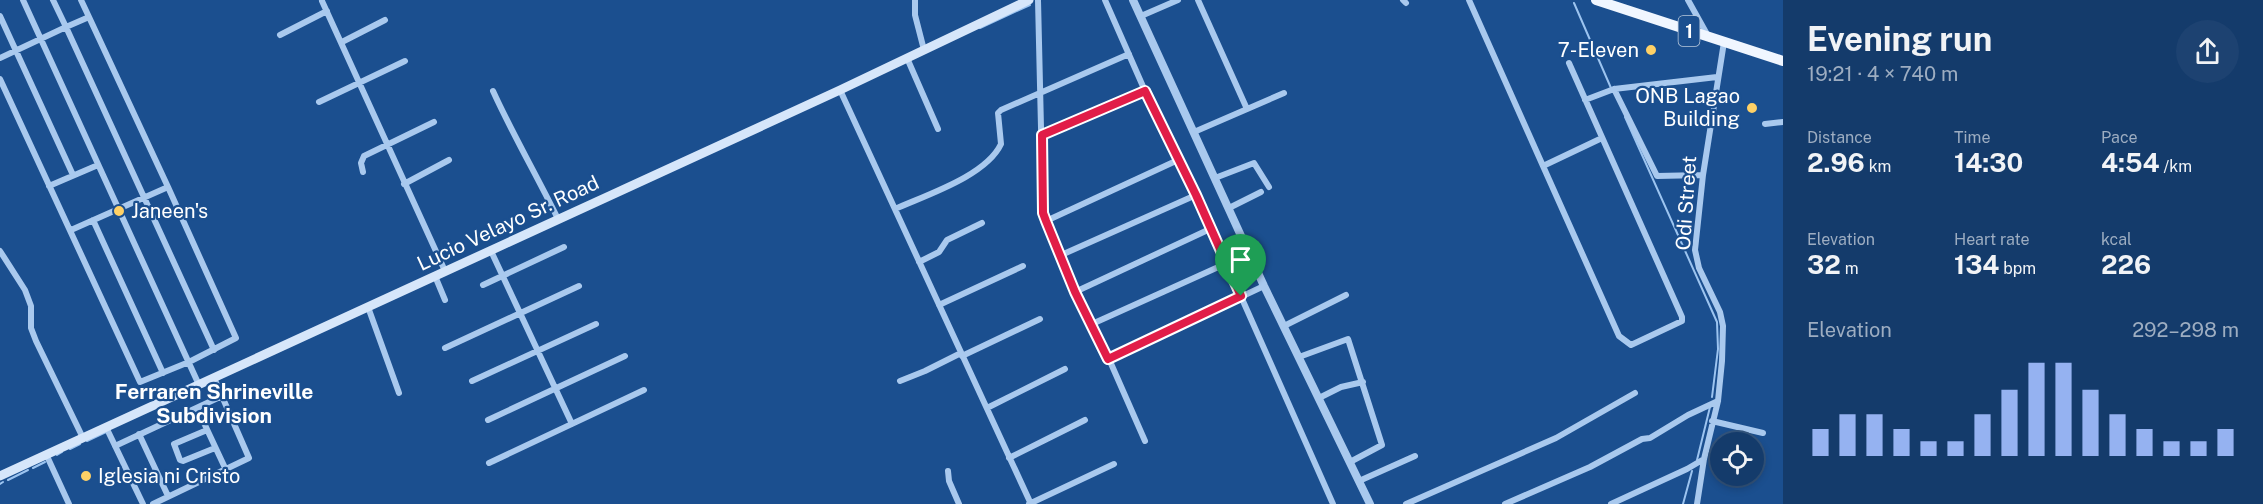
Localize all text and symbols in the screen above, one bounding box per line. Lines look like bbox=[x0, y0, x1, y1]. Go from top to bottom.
road number: 1 bbox=[1678, 16, 1700, 46]
text: Evening run bbox=[1807, 20, 1992, 58]
button: share bbox=[2176, 20, 2239, 83]
place label: 7-Eleven bbox=[1558, 38, 1639, 62]
marker: 7-Eleven bbox=[1644, 43, 1658, 57]
text: 19:21 · 4 × 740 m bbox=[1807, 62, 1958, 86]
place label: ONB Lagao Building bbox=[1635, 84, 1740, 131]
marker: ONB Lagao Building bbox=[1745, 101, 1759, 115]
text: Distance bbox=[1807, 128, 1872, 147]
text: Time bbox=[1954, 128, 1990, 147]
text: Pace bbox=[2101, 128, 2138, 147]
text: 2.96 bbox=[1807, 147, 1865, 178]
text: 14:30 bbox=[1954, 147, 2023, 178]
text: 4:54 bbox=[2101, 147, 2160, 178]
street label: Odi Street bbox=[1671, 155, 1701, 251]
text: km bbox=[1865, 157, 1891, 176]
text: /km bbox=[2160, 157, 2192, 176]
street label: Lucio Velayo Sr. Road bbox=[413, 170, 603, 276]
place label: Janeen's bbox=[131, 199, 208, 223]
marker: Janeen's bbox=[112, 204, 126, 218]
text: Elevation bbox=[1807, 230, 1875, 249]
text: Heart rate bbox=[1954, 230, 2030, 249]
text: kcal bbox=[2101, 230, 2132, 249]
pin bbox=[1215, 234, 1266, 296]
icon: arrive bbox=[1224, 243, 1257, 276]
text: 32 bbox=[1807, 249, 1841, 280]
text: 134 bbox=[1954, 249, 1999, 280]
text: 226 bbox=[2101, 249, 2151, 280]
text: m bbox=[1841, 259, 1859, 278]
text: bpm bbox=[1999, 259, 2036, 278]
text: Elevation bbox=[1807, 318, 1892, 342]
text: 292–298 m bbox=[2132, 318, 2239, 342]
district label: Ferraren Shrineville Subdivision bbox=[115, 379, 313, 428]
map controls bbox=[1710, 432, 1764, 486]
button: locate bbox=[1710, 432, 1764, 486]
place label: Iglesia ni Cristo bbox=[98, 464, 240, 488]
marker: Iglesia ni Cristo bbox=[79, 469, 93, 483]

